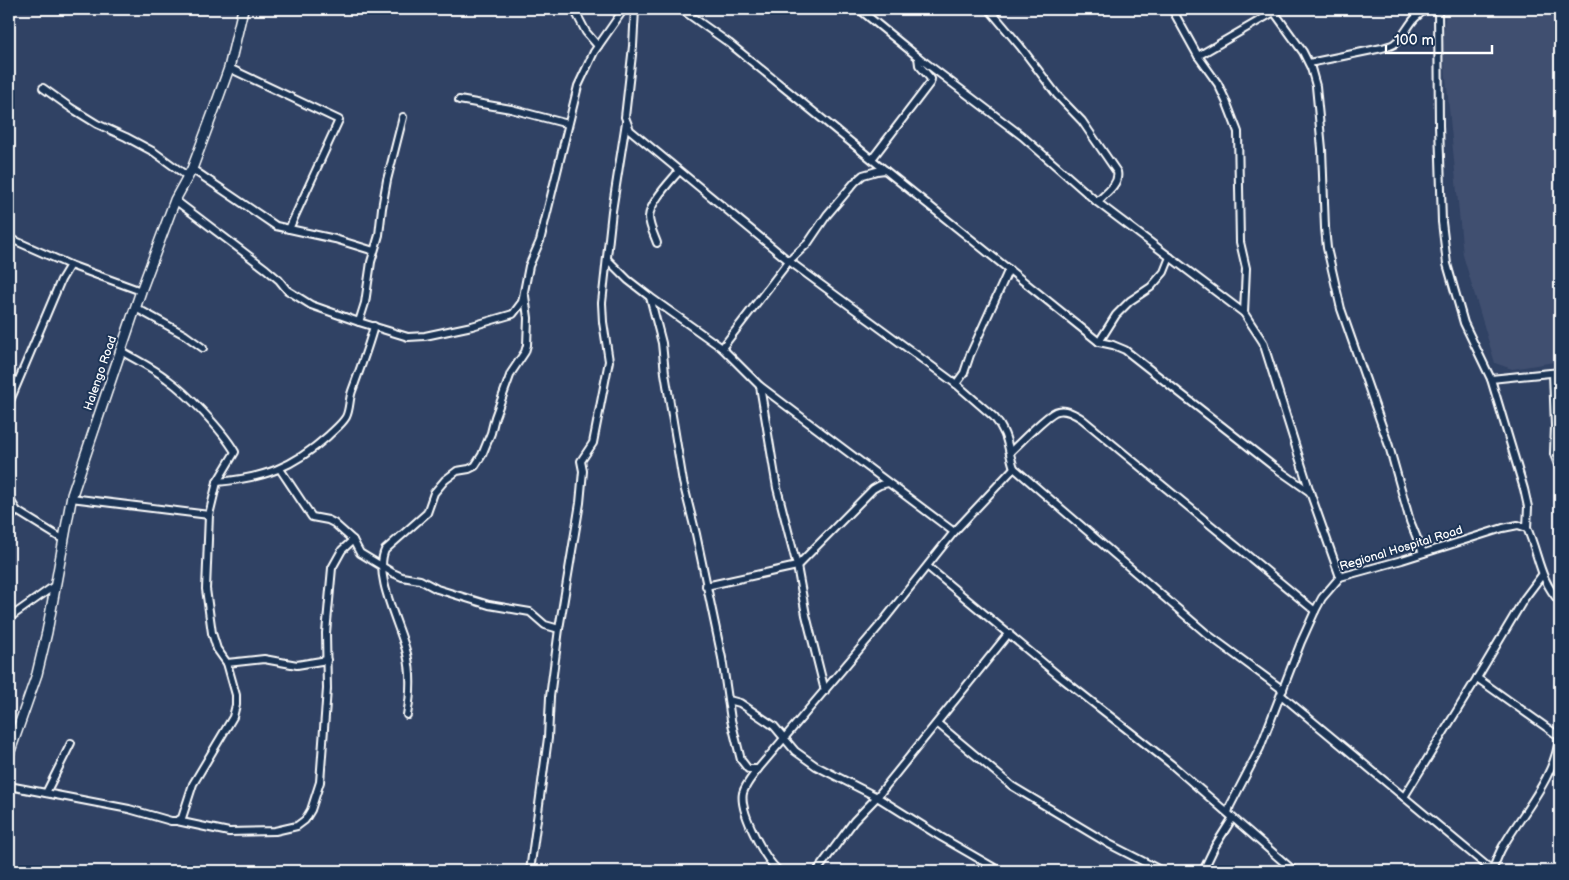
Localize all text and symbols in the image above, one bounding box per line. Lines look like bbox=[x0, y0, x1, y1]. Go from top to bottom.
scale bar bbox=[1386, 22, 1493, 54]
text: 100 m bbox=[1394, 31, 1434, 50]
street label: Halengo Road bbox=[81, 334, 120, 413]
street label: Regional Hospital Road bbox=[1338, 523, 1465, 574]

